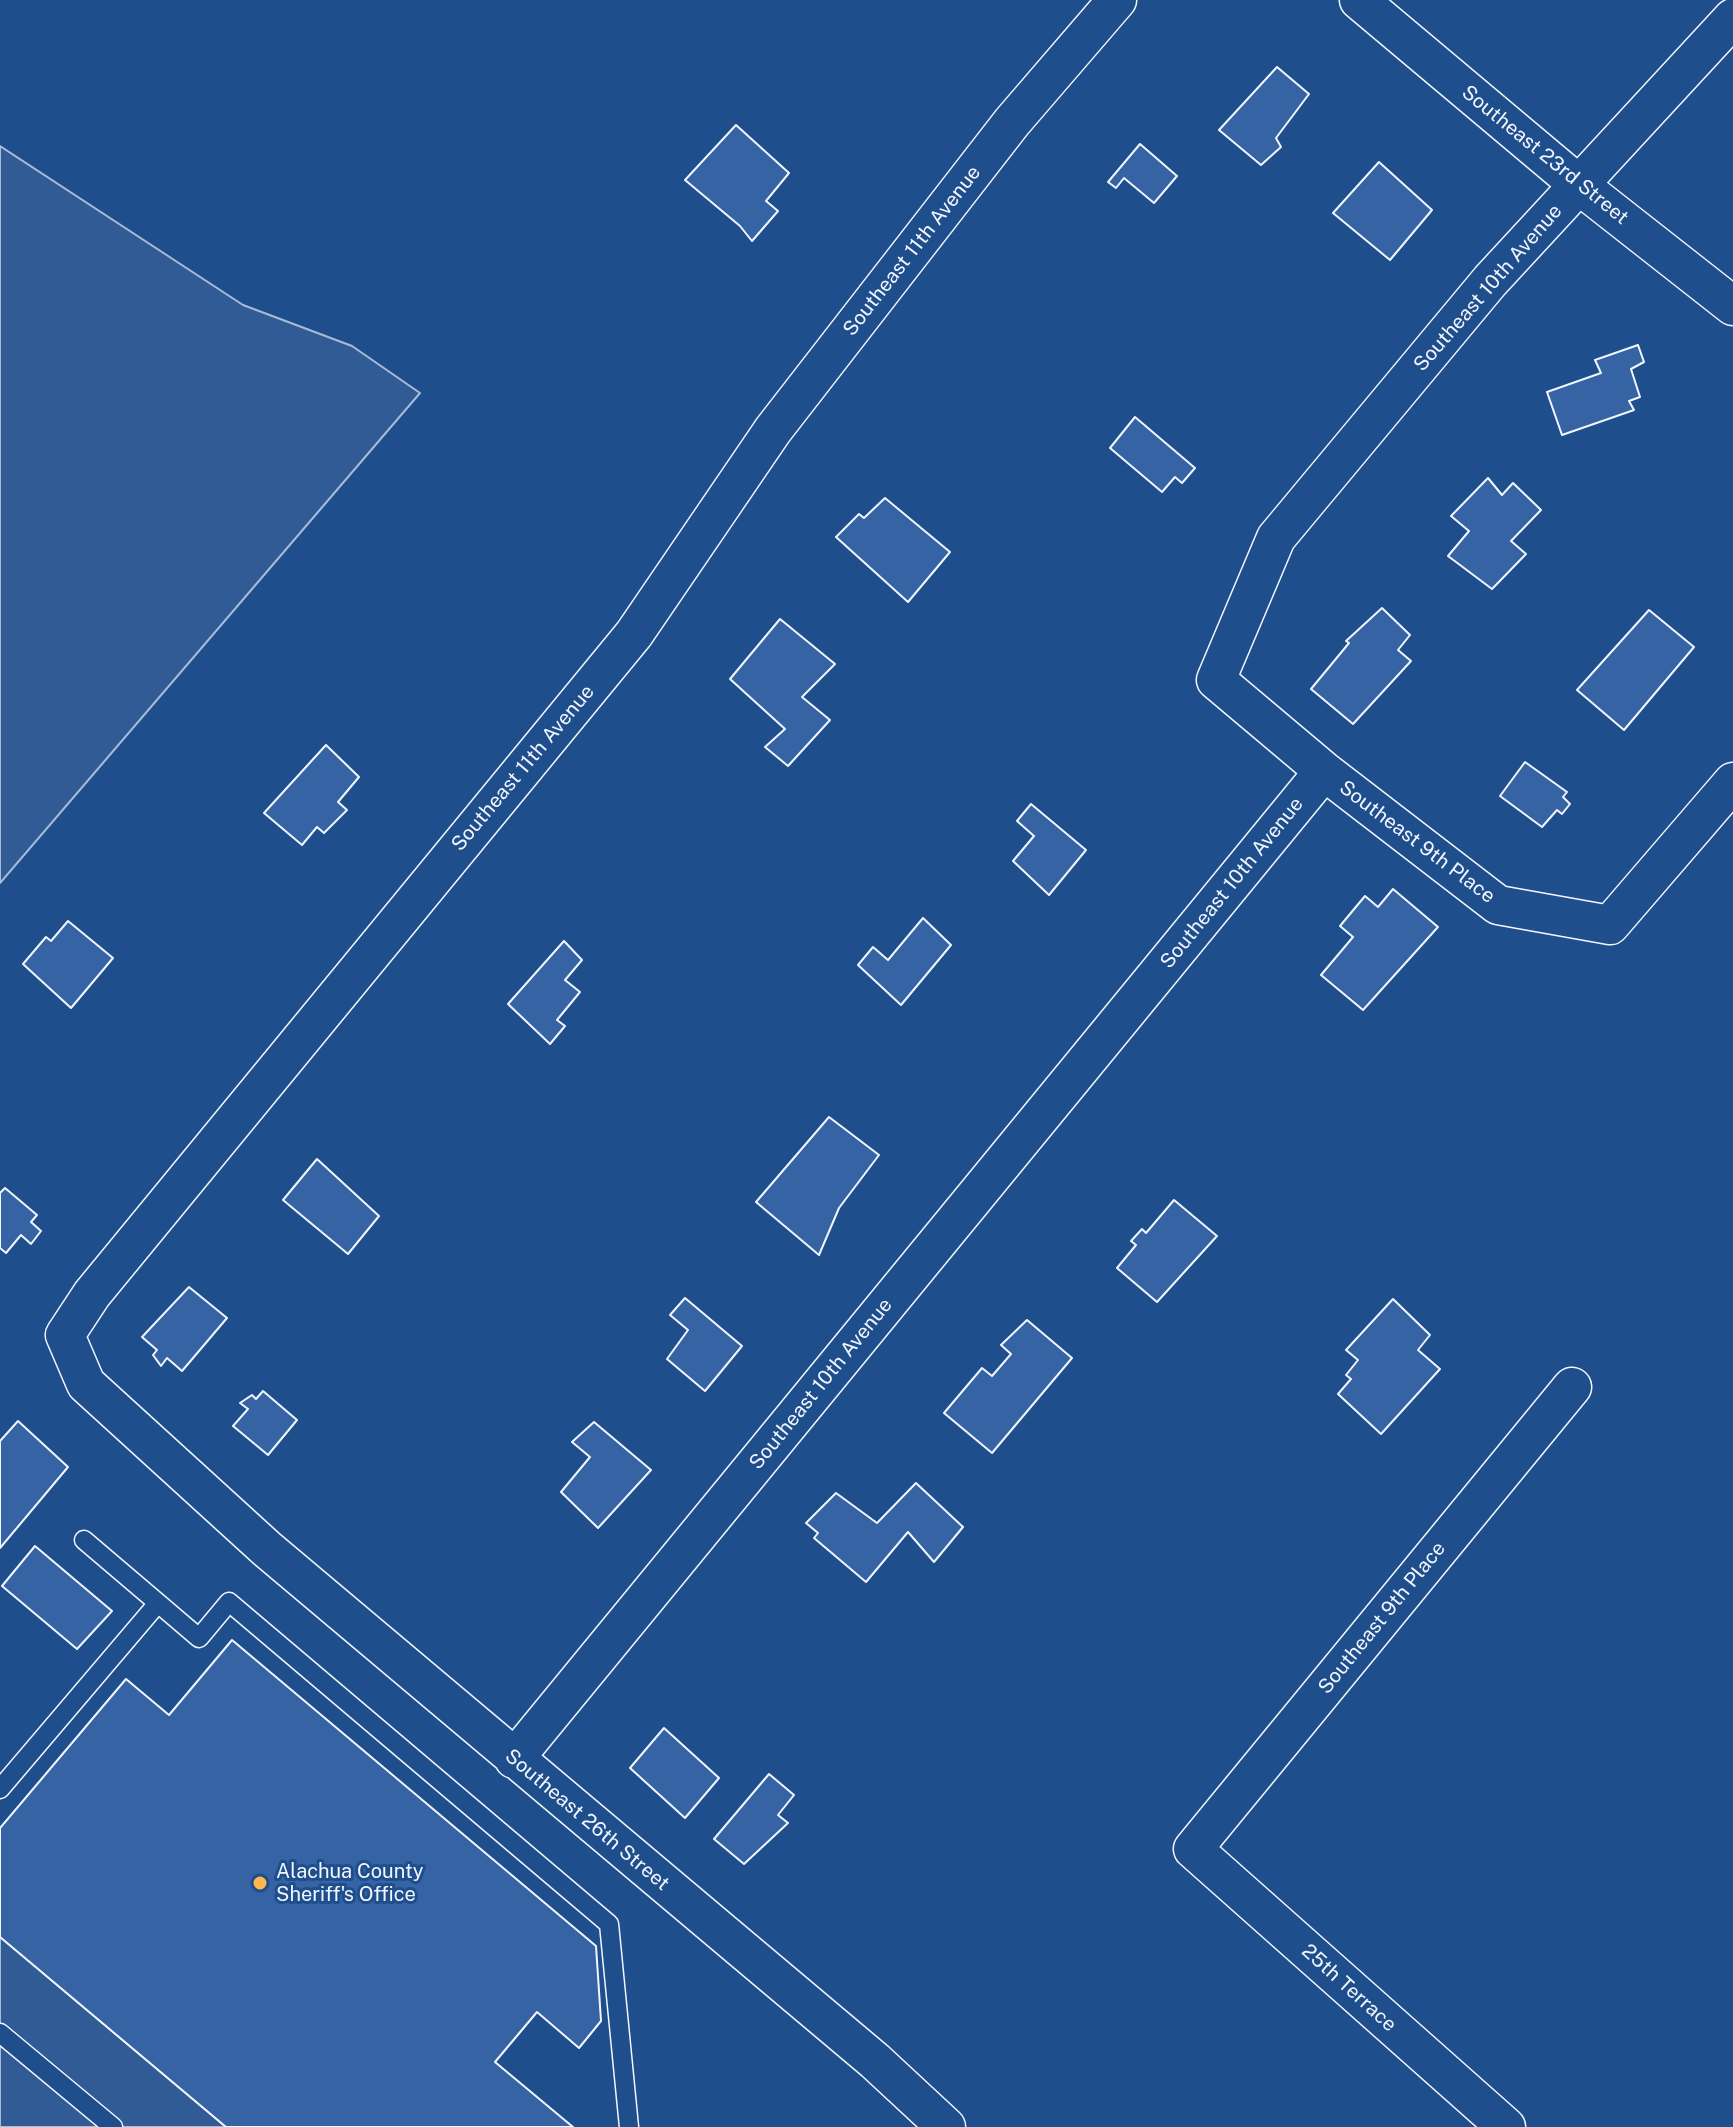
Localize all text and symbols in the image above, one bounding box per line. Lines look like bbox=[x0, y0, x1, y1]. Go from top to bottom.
street label: Southeast 23rd Street bbox=[1457, 80, 1633, 230]
street label: Southeast 11th Avenue bbox=[838, 161, 986, 341]
street label: Southeast 10th Avenue bbox=[1409, 200, 1567, 376]
street label: Southeast 11th Avenue bbox=[447, 680, 599, 856]
street label: Southeast 9th Place bbox=[1334, 776, 1500, 908]
street label: Southeast 10th Avenue bbox=[1155, 792, 1309, 974]
street label: Southeast 10th Avenue bbox=[744, 1293, 898, 1475]
street label: Southeast 9th Place bbox=[1313, 1537, 1451, 1699]
street label: Southeast 26th Street bbox=[500, 1744, 674, 1896]
place label: Alachua County Sheriff's Office bbox=[276, 1860, 423, 1907]
marker: Alachua County Sheriff's Office bbox=[251, 1874, 269, 1892]
street label: 25th Terrace bbox=[1297, 1939, 1401, 2037]

